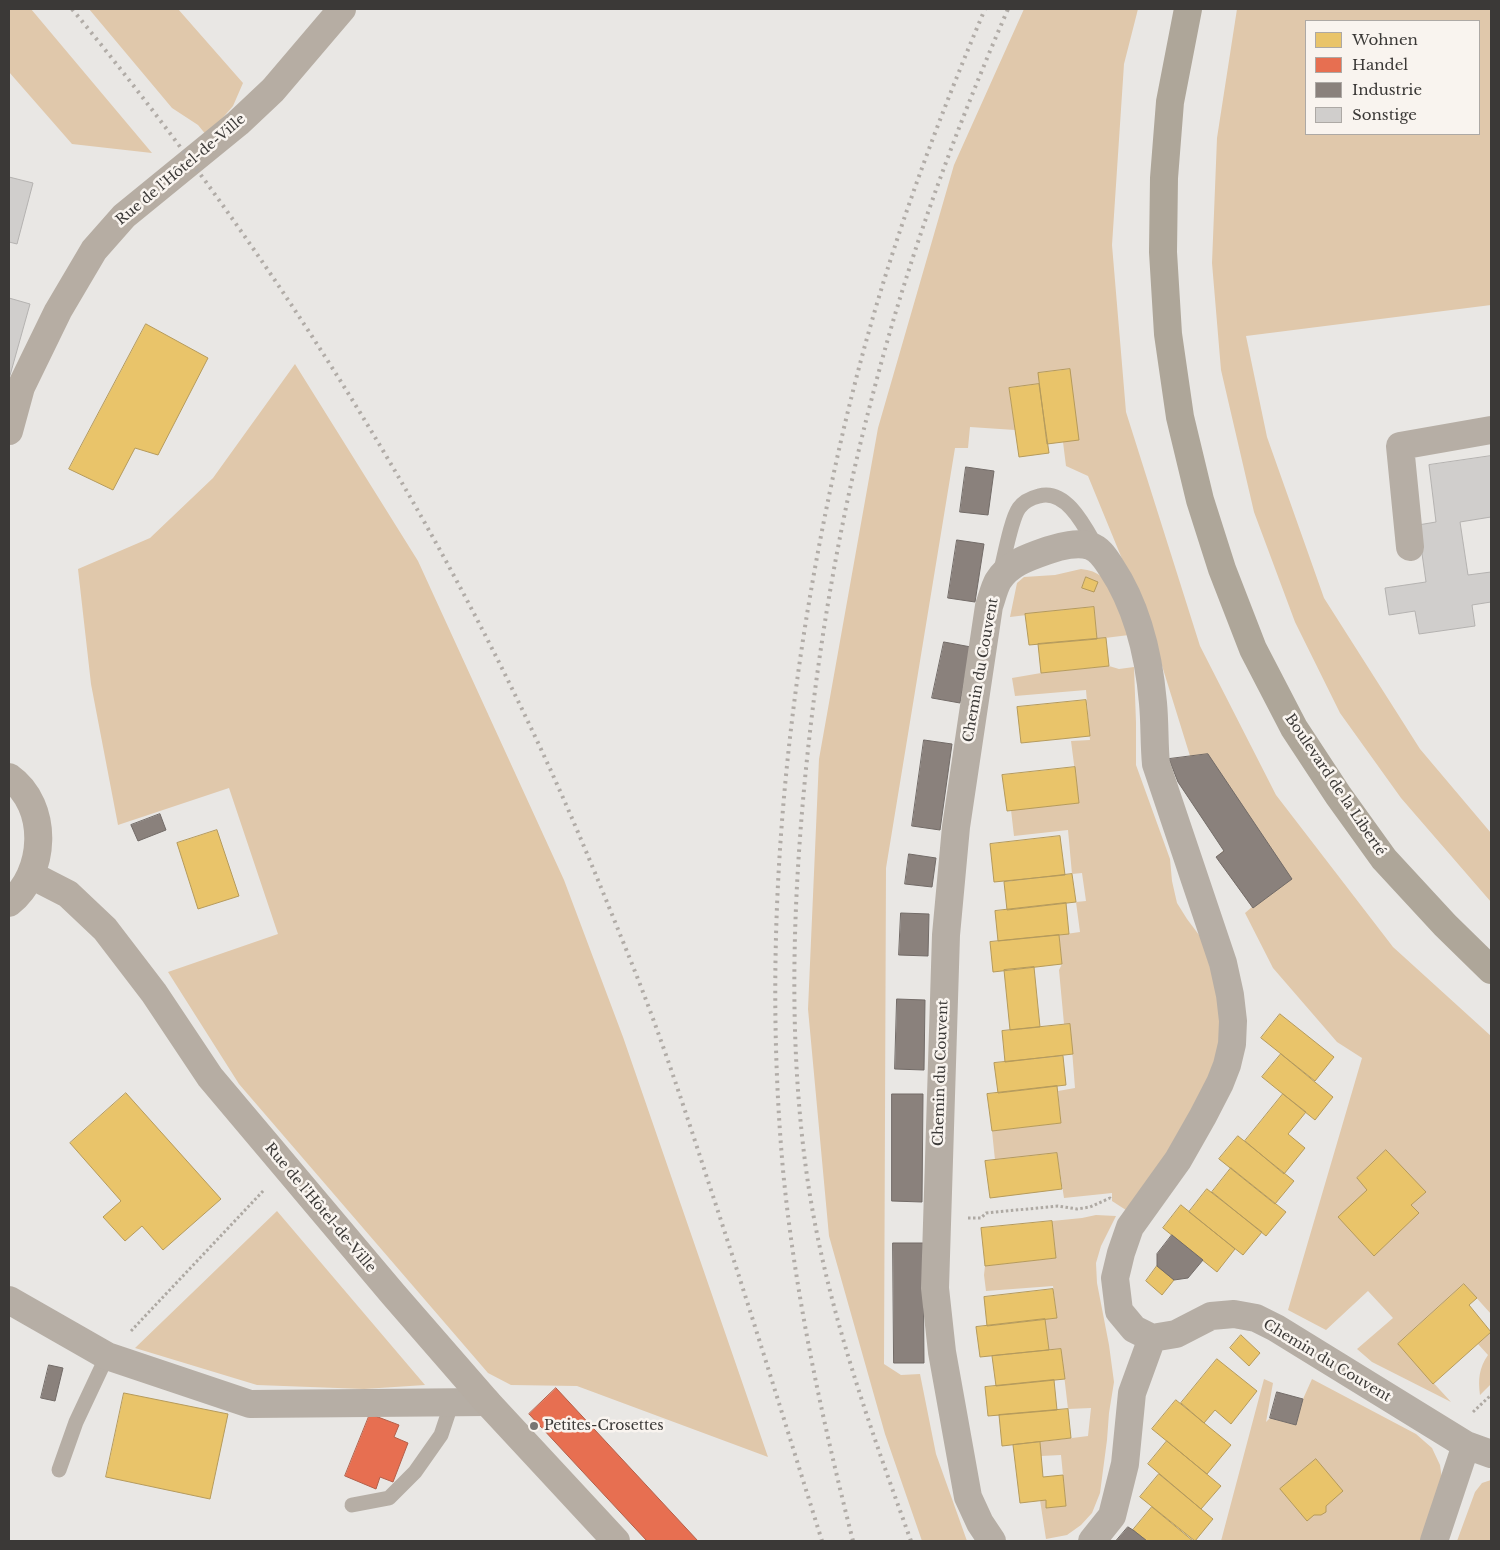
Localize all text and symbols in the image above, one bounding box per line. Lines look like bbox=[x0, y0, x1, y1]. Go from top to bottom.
legend bbox=[1305, 20, 1480, 135]
text: Wohnen bbox=[1352, 30, 1418, 49]
text: Handel bbox=[1352, 55, 1408, 74]
text: Industrie bbox=[1352, 80, 1422, 99]
text: Sonstige bbox=[1352, 105, 1417, 124]
street label: Rue de l'Hôtel-de-Ville bbox=[113, 111, 249, 229]
street label: Chemin du Couvent bbox=[960, 597, 1002, 743]
street label: Boulevard de la Liberté bbox=[1281, 711, 1389, 859]
street label: Chemin du Couvent bbox=[930, 1000, 952, 1146]
street label: Rue de l'Hôtel-de-Ville bbox=[261, 1140, 379, 1276]
street label: Chemin du Couvent bbox=[1260, 1316, 1394, 1406]
place label: Petites-Crosettes bbox=[544, 1418, 664, 1434]
marker: Petites-Crosettes bbox=[528, 1420, 540, 1432]

